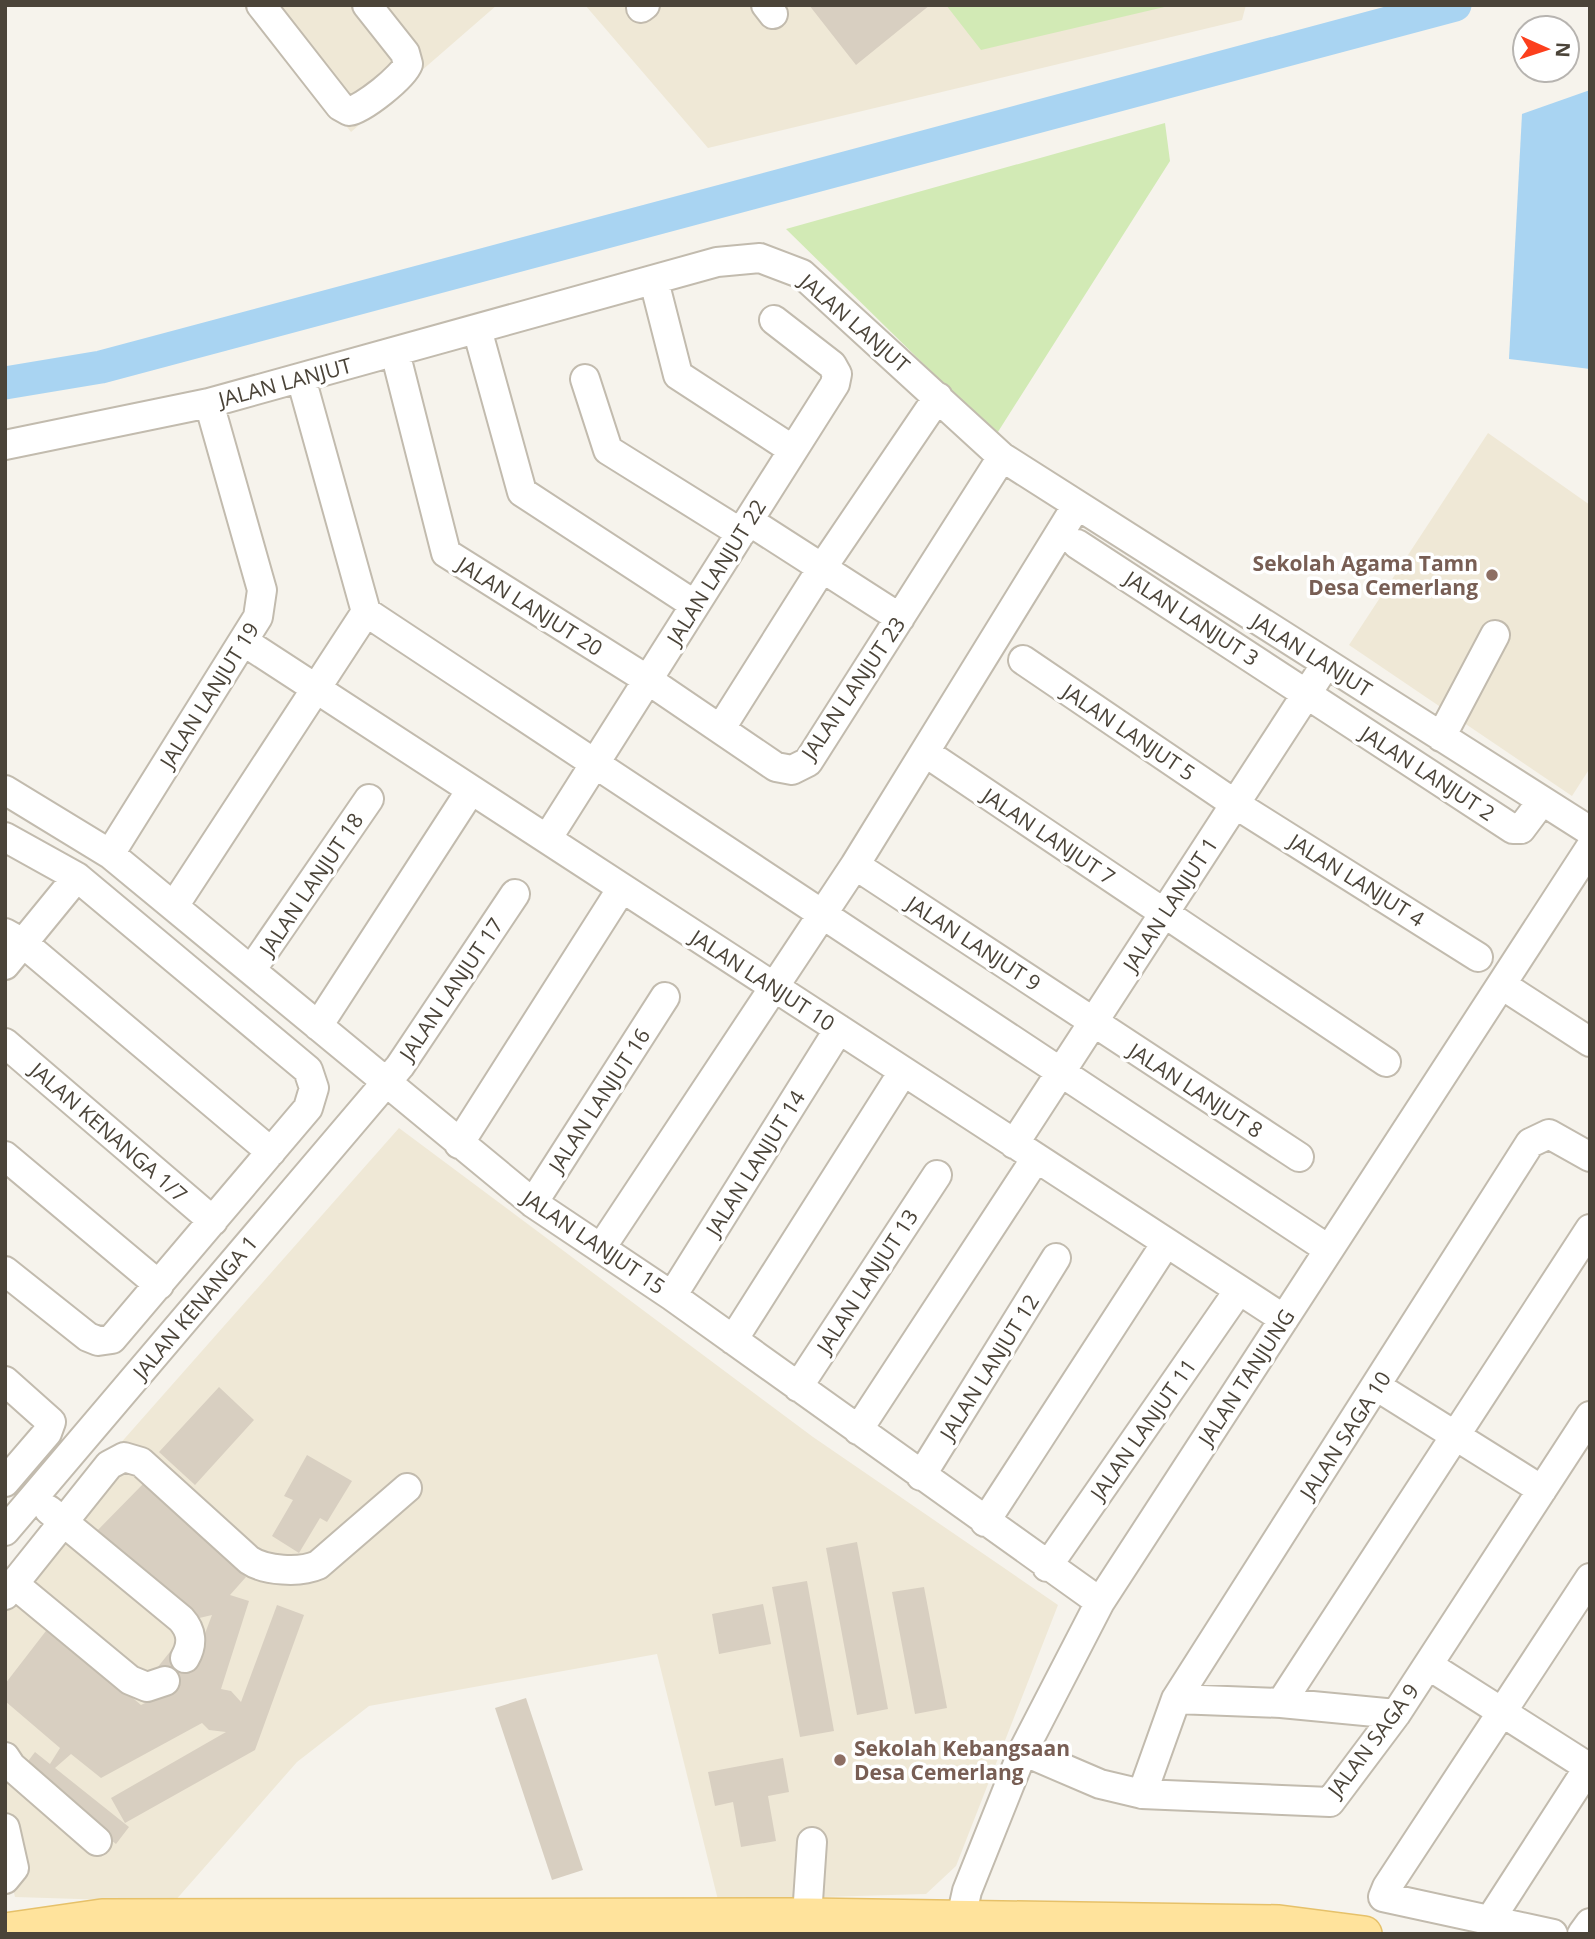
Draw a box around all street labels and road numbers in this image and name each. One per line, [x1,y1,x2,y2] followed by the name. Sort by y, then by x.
[793,266,916,379] street label: JALAN LANJUT
[213,351,355,414] street label: JALAN LANJUT
[659,494,772,652] street label: JALAN LANJUT 22
[450,549,608,662] street label: JALAN LANJUT 20
[1118,563,1264,672] street label: JALAN LANJUT 3
[1245,606,1378,703] street label: JALAN LANJUT
[794,611,911,766] street label: JALAN LANJUT 23
[152,617,265,775] street label: JALAN LANJUT 19
[1055,676,1201,787] street label: JALAN LANJUT 5
[1354,718,1500,827] street label: JALAN LANJUT 2
[975,780,1121,891] street label: JALAN LANJUT 7
[252,807,369,962] street label: JALAN LANJUT 18
[1282,826,1430,933] street label: JALAN LANJUT 4
[1115,832,1224,978] street label: JALAN LANJUT 1
[900,888,1046,997] street label: JALAN LANJUT 9
[392,912,509,1067] street label: JALAN LANJUT 17
[684,922,840,1037] street label: JALAN LANJUT 10
[541,1023,656,1179] street label: JALAN LANJUT 16
[1122,1035,1268,1144] street label: JALAN LANJUT 8
[23,1055,193,1208] street label: JALAN KENANGA 1/7
[698,1085,811,1243] street label: JALAN LANJUT 14
[516,1183,671,1300] street label: JALAN LANJUT 15
[809,1204,924,1360] street label: JALAN LANJUT 13
[125,1229,264,1386] street label: JALAN KENANGA 1
[932,1289,1045,1447] street label: JALAN LANJUT 12
[1190,1303,1301,1452] street label: JALAN TANJUNG
[1083,1353,1202,1507] street label: JALAN LANJUT 11
[1292,1366,1397,1506] street label: JALAN SAGA 10
[1320,1678,1425,1804] street label: JALAN SAGA 9

